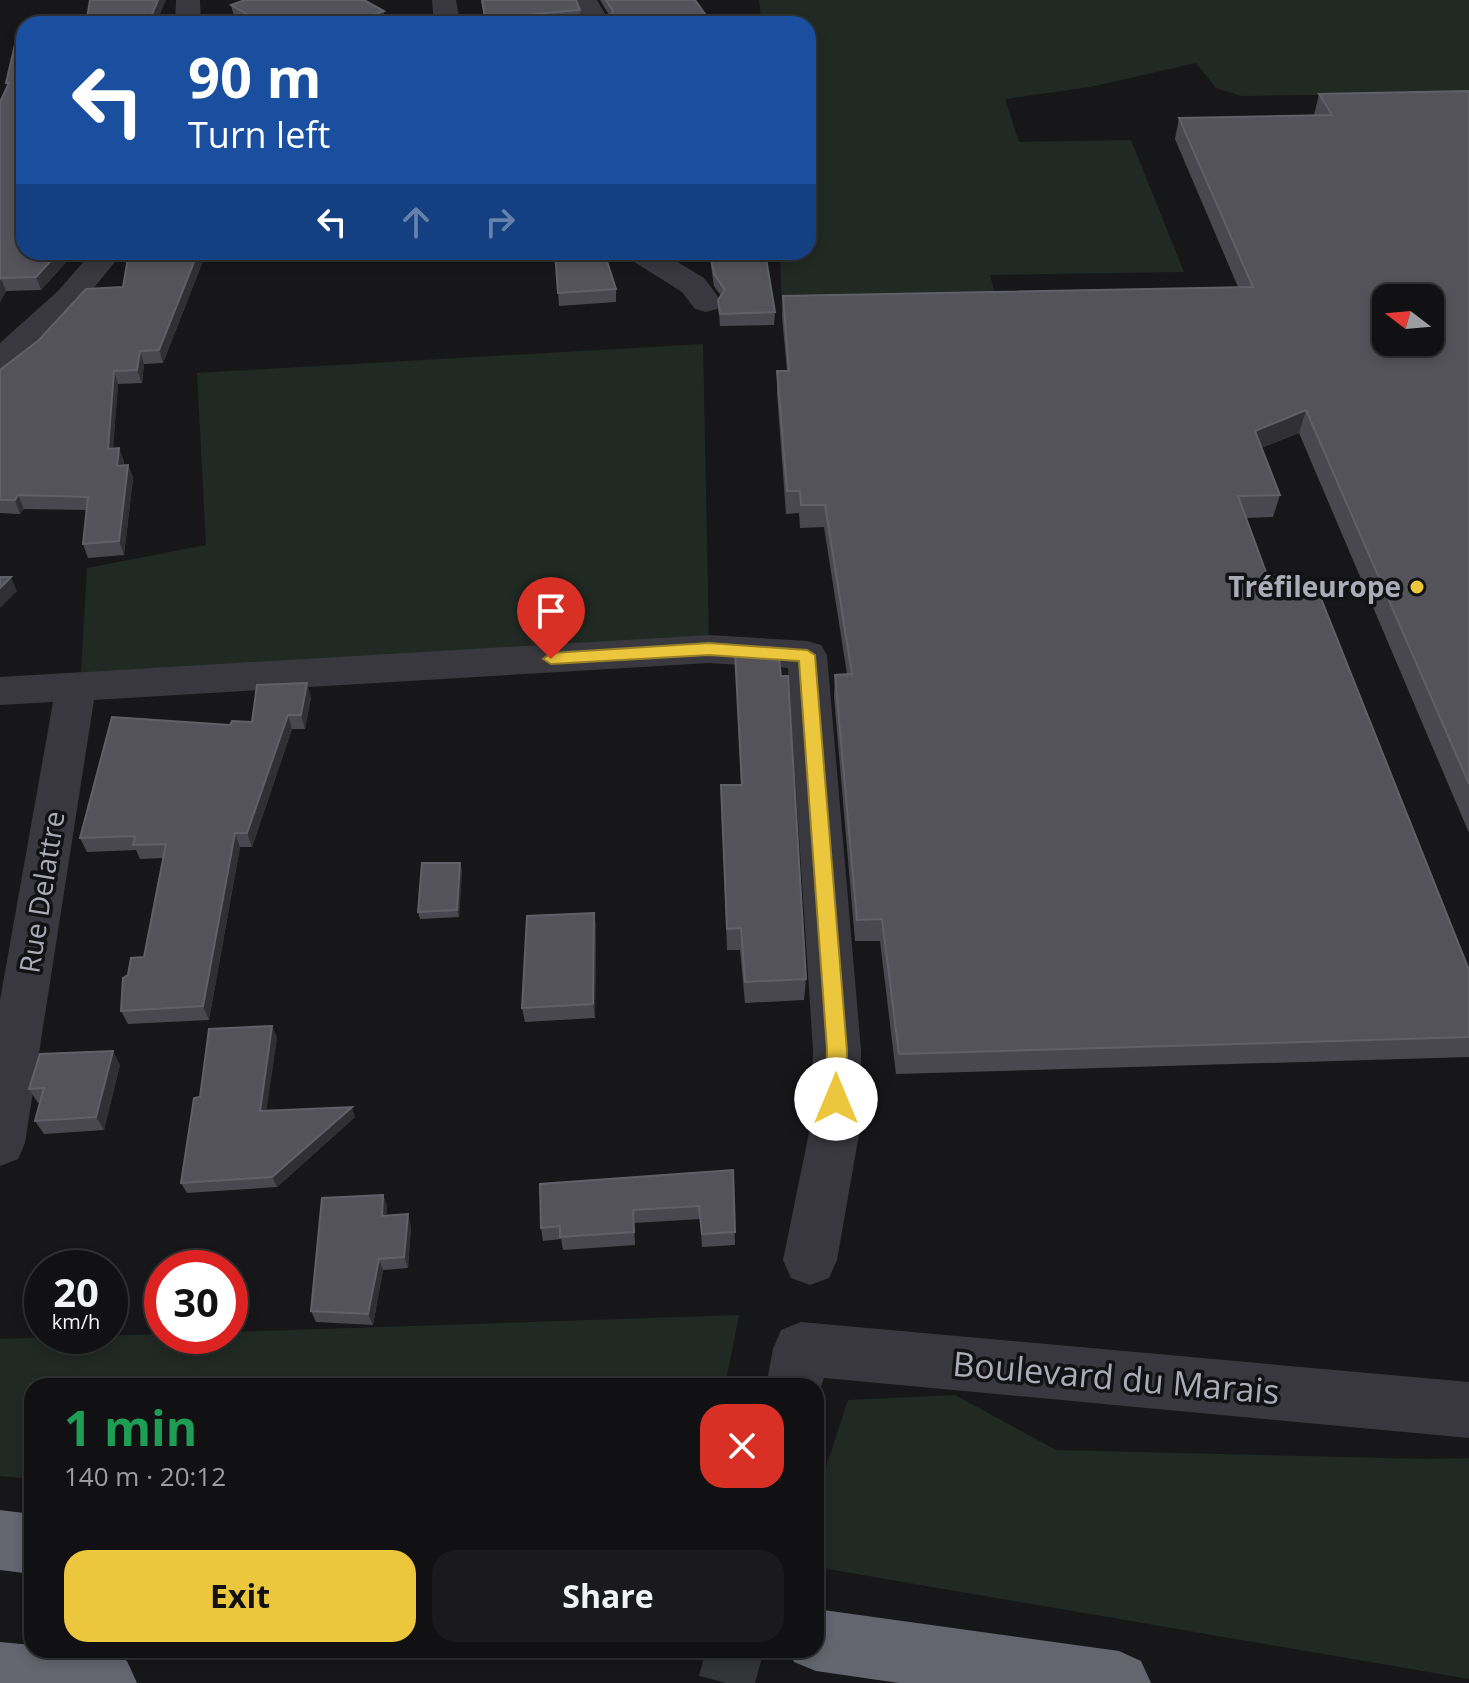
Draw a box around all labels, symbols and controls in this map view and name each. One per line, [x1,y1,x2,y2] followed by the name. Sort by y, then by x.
[188,38,322,114] text: 90 m
[56,48,160,152] icon: left
[188,110,330,159] text: Turn left
[310,200,354,244] icon: left
[394,200,438,244] icon: ahead
[478,200,522,244] icon: right
[1372,284,1444,356] north arrow
[1372,284,1444,356] map controls
[1228,567,1401,605] place label: Tréfileurope
[517,577,585,659] pin
[1408,578,1426,596] marker: Tréfileurope
[529,589,573,633] icon: arrive
[9,808,73,975] street label: Rue Delattre
[794,1057,878,1141] position arrow
[144,1250,248,1354] speed limit sign: 30
[53,1264,99,1319] text: 20
[52,1308,100,1335] text: km/h
[951,1340,1281,1414] street label: Boulevard du Marais
[64,1395,197,1460] text: 1 min
[700,1404,784,1488] button: close
[64,1458,226,1494] text: 140 m · 20:12
[64,1550,416,1642] button: Exit
[432,1550,784,1642] button: Share

